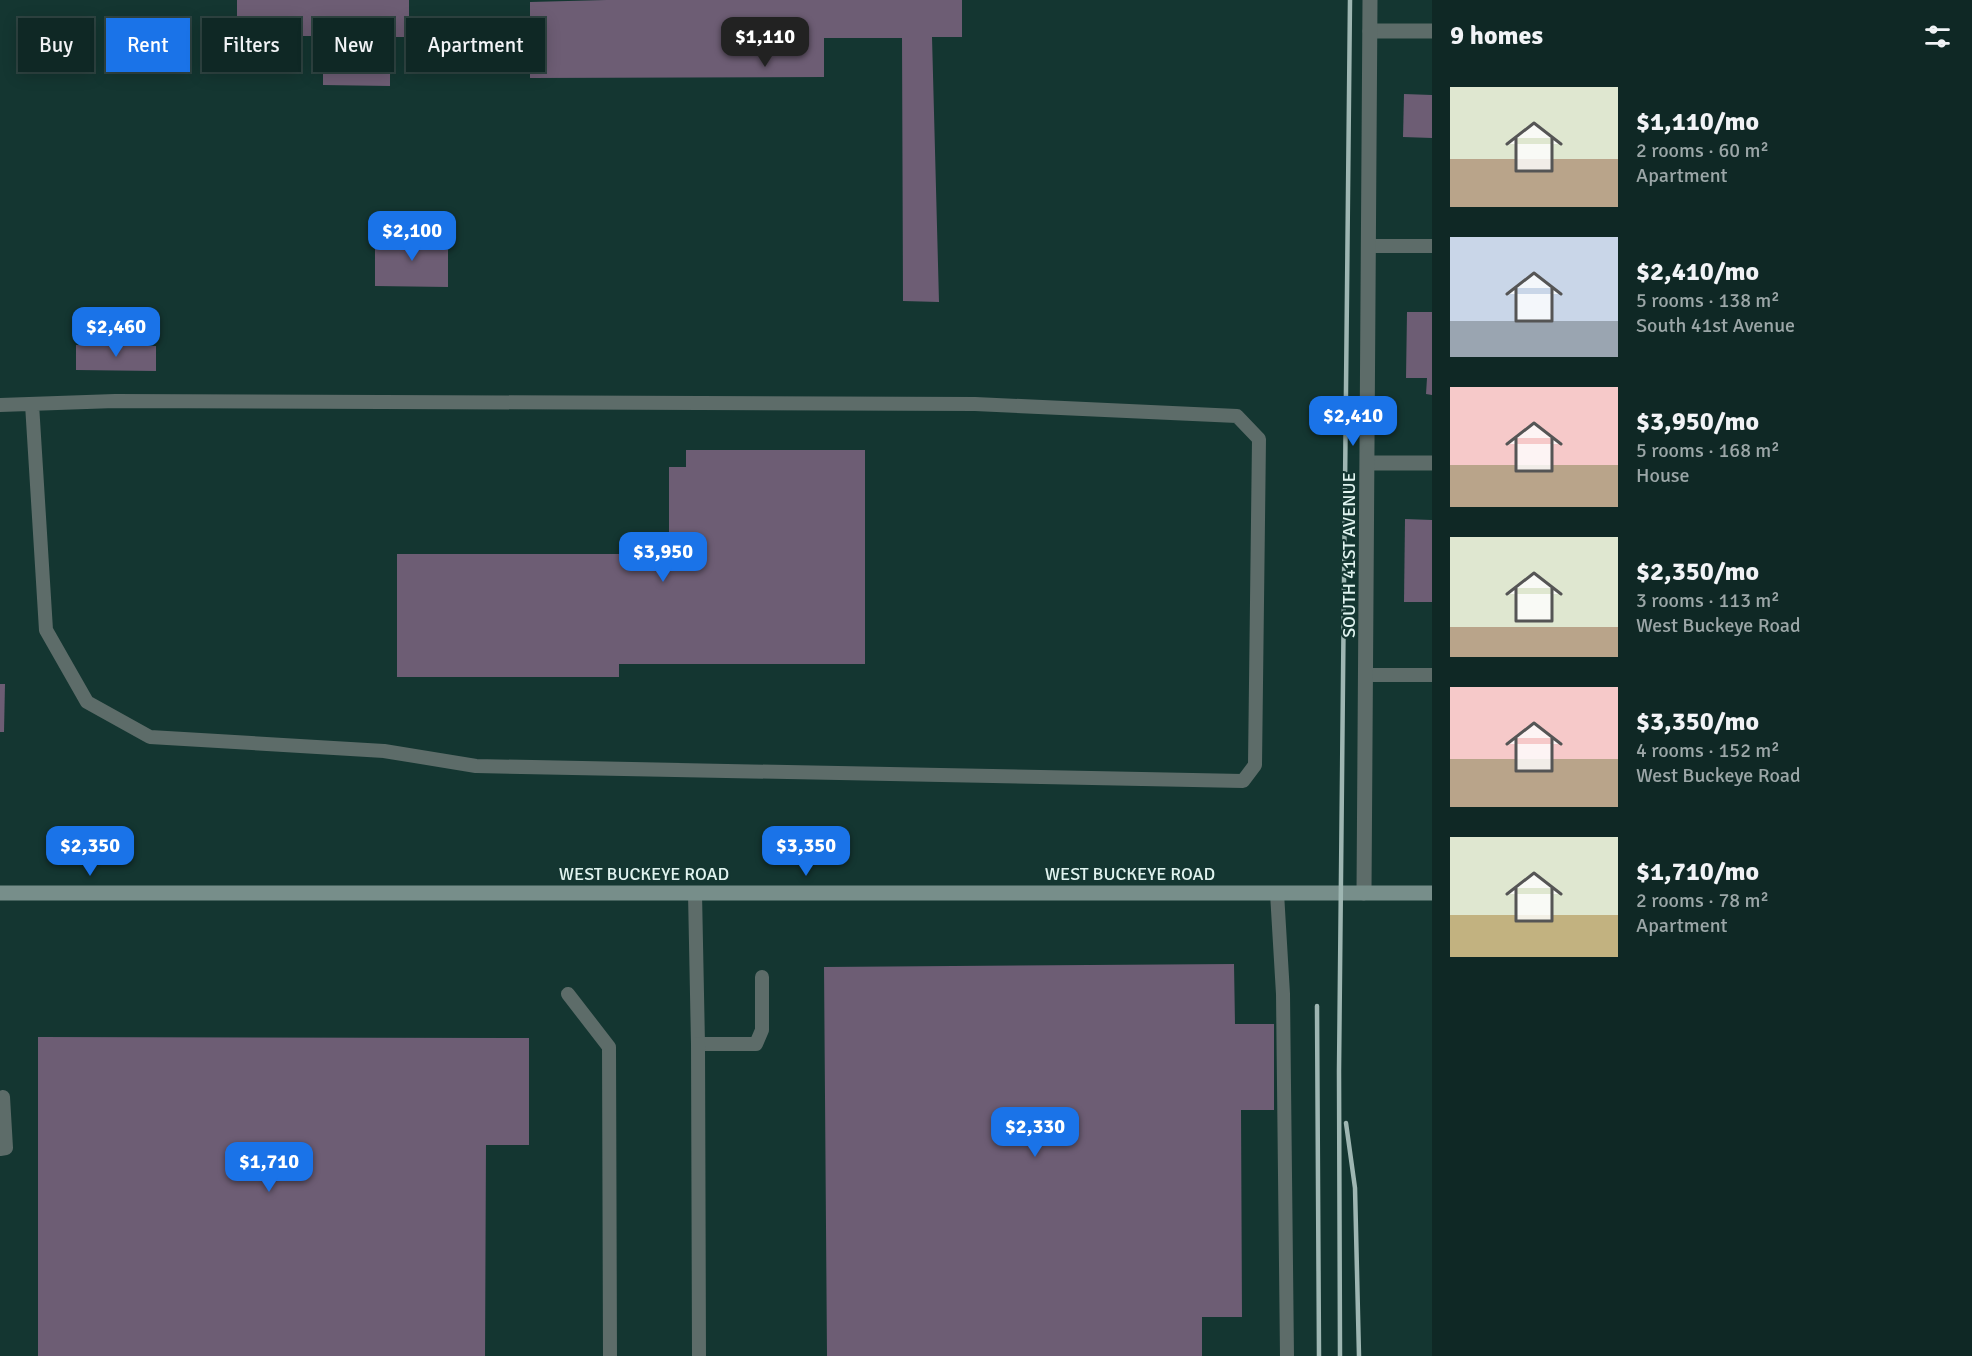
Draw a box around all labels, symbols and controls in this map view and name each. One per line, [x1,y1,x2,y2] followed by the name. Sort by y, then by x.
[716,17,814,68] pin: $1,110
[18,18,94,72] chip: Buy
[106,18,190,72] chip: Rent
[202,18,301,72] chip: Filters
[313,18,394,72] chip: New
[406,18,545,72] chip: Apartment
[1450,20,1543,52] text: 9 homes
[1921,20,1954,53] icon: filters
[735,24,795,49] text: $1,110
[1636,106,1759,138] text: $1,110/mo
[1498,111,1570,183] icon: home
[1636,138,1769,163] text: 2 rooms · 60 m²
[1636,163,1728,188] text: Apartment
[363,211,461,262] pin: $2,100
[382,218,442,243] text: $2,100
[1636,256,1759,288] text: $2,410/mo
[1498,261,1570,333] icon: home
[1636,288,1780,313] text: 5 rooms · 138 m²
[67,307,165,358] pin: $2,460
[1636,313,1795,338] text: South 41st Avenue
[86,314,146,339] text: $2,460
[1304,396,1402,447] pin: $2,410
[1323,403,1383,428] text: $2,410
[1636,406,1759,438] text: $3,950/mo
[1498,411,1570,483] icon: home
[1636,438,1780,463] text: 5 rooms · 168 m²
[1636,463,1690,488] text: House
[1338,472,1360,638] street label: SOUTH 41ST AVENUE
[614,532,712,583] pin: $3,950
[633,539,693,564] text: $3,950
[1636,556,1759,588] text: $2,350/mo
[1498,561,1570,633] icon: home
[1636,588,1780,613] text: 3 rooms · 113 m²
[1636,613,1801,638] text: West Buckeye Road
[1636,706,1759,738] text: $3,350/mo
[1498,711,1570,783] icon: home
[1636,738,1780,763] text: 4 rooms · 152 m²
[1636,763,1801,788] text: West Buckeye Road
[41,826,139,877] pin: $2,350
[757,826,855,877] pin: $3,350
[60,833,120,858] text: $2,350
[776,833,836,858] text: $3,350
[1636,856,1759,888] text: $1,710/mo
[1498,861,1570,933] icon: home
[559,863,729,885] street label: WEST BUCKEYE ROAD
[1045,863,1215,885] street label: WEST BUCKEYE ROAD
[1636,888,1769,913] text: 2 rooms · 78 m²
[1636,913,1728,938] text: Apartment
[986,1107,1084,1158] pin: $2,330
[1005,1114,1065,1139] text: $2,330
[220,1142,318,1193] pin: $1,710
[239,1149,299,1174] text: $1,710

